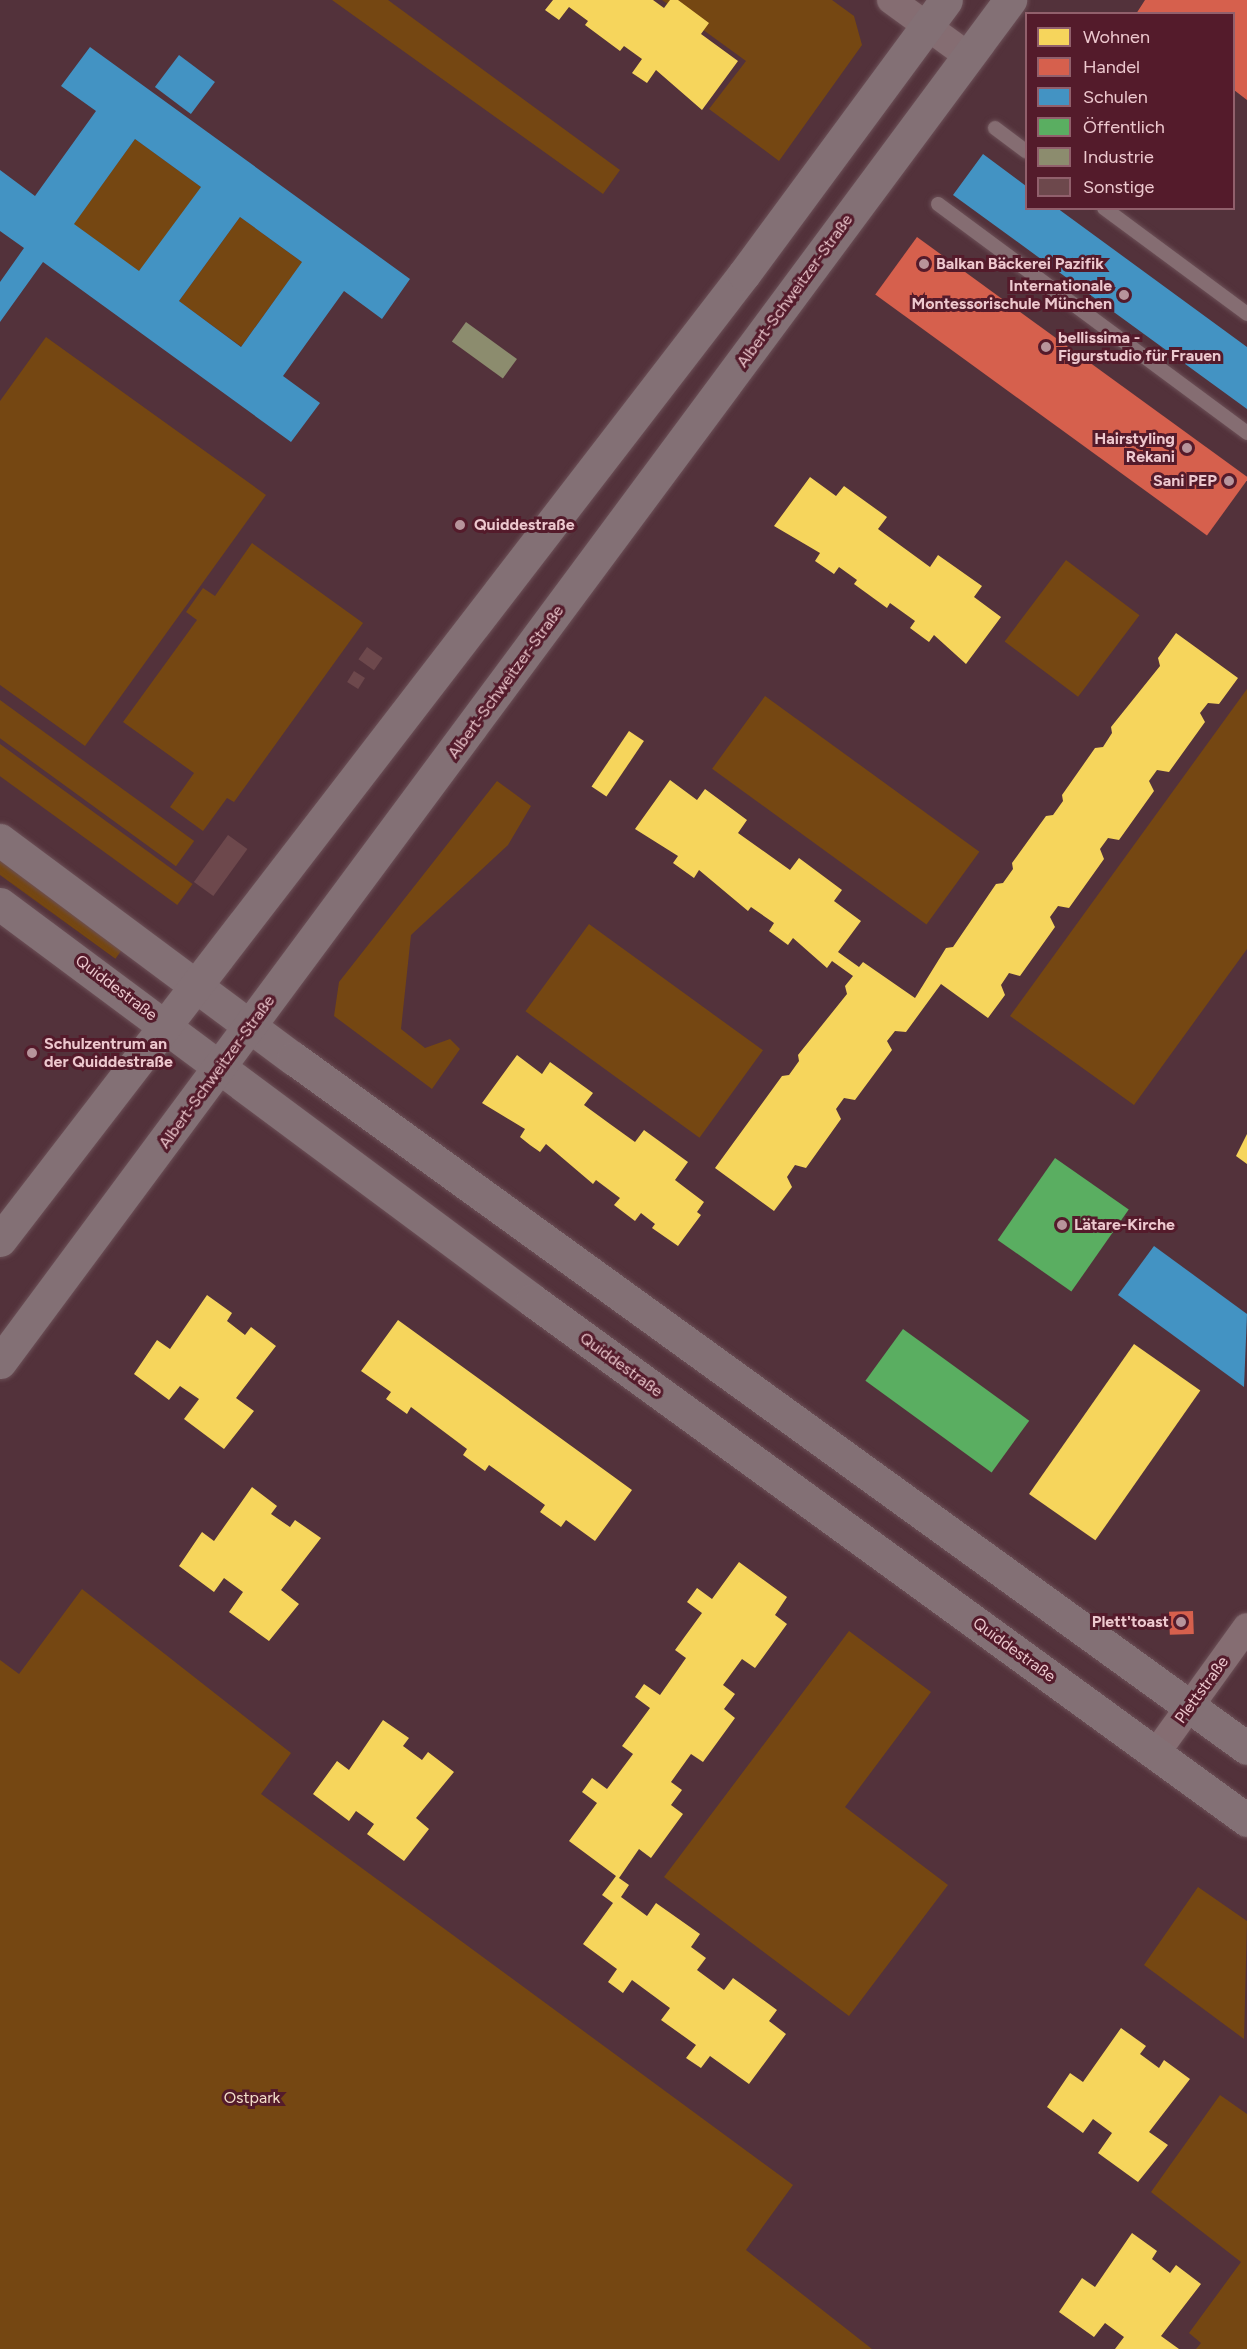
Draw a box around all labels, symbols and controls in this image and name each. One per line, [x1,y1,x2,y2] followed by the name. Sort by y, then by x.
[1025,12,1235,210] legend
[1083,26,1150,48] text: Wohnen
[1083,56,1140,78] text: Handel
[1083,86,1148,108] text: Schulen
[1083,116,1165,138] text: Öffentlich
[1083,146,1154,168] text: Industrie
[1083,176,1154,198] text: Sonstige
[733,211,857,371] street label: Albert-Schweitzer-Straße
[936,254,1104,274] place label: Balkan Bäckerei Pazifik
[917,257,931,271] marker: Balkan Bäckerei Pazifik
[912,276,1112,314] place label: Internationale Montessorischule München
[1117,288,1131,302] marker: Internationale Montessorischule München
[1058,328,1221,366] place label: bellissima - Figurstudio für Frauen
[1039,340,1053,354] marker: bellissima - Figurstudio für Frauen
[1094,429,1175,467] place label: Hairstyling Rekani
[1180,441,1194,455] marker: Hairstyling Rekani
[1153,471,1217,491] place label: Sani PEP
[1222,474,1236,488] marker: Sani PEP
[474,515,575,535] place label: Quiddestraße
[451,516,469,534] marker: Quiddestraße
[444,602,568,762] street label: Albert-Schweitzer-Straße
[71,951,161,1025] street label: Quiddestraße
[155,992,279,1152] street label: Albert-Schweitzer-Straße
[44,1034,173,1072] place label: Schulzentrum an der Quiddestraße
[25,1046,39,1060] marker: Schulzentrum an der Quiddestraße
[1074,1215,1175,1235] place label: Lätare-Kirche
[1055,1218,1069,1232] marker: Lätare-Kirche
[576,1329,666,1401] street label: Quiddestraße
[1092,1612,1169,1632] place label: Plett'toast
[969,1614,1059,1686] street label: Quiddestraße
[1174,1615,1188,1629] marker: Plett'toast
[1171,1653,1233,1727] street label: Plettstraße
[224,2088,280,2108] park label: Ostpark

